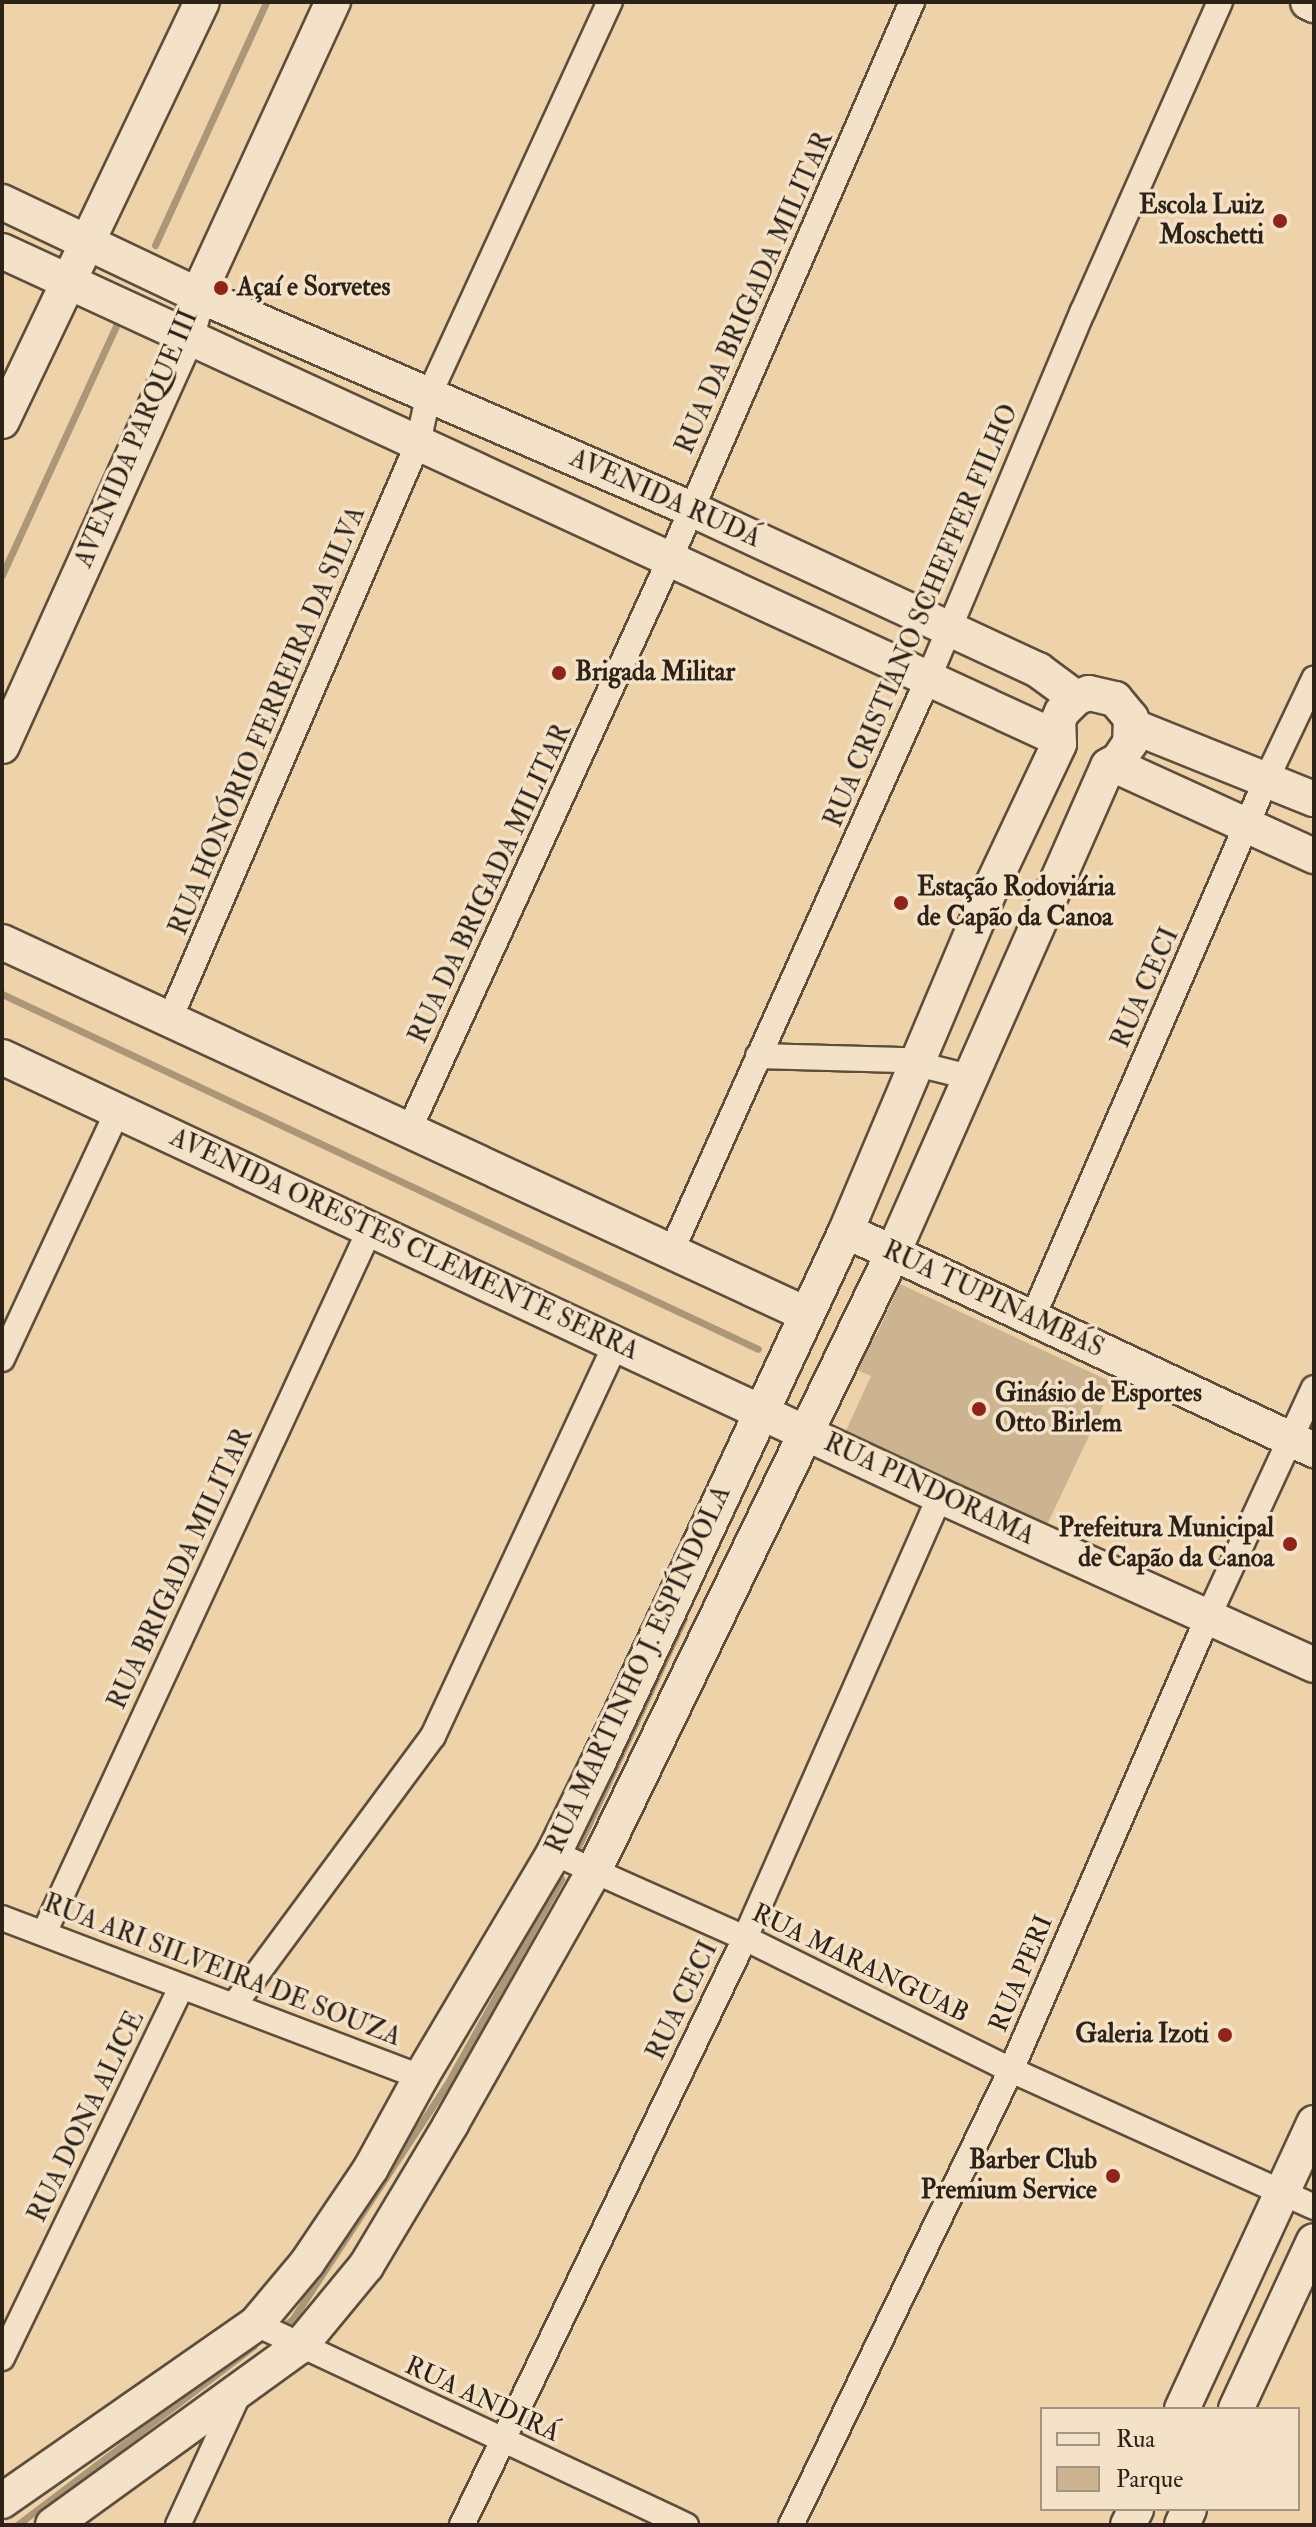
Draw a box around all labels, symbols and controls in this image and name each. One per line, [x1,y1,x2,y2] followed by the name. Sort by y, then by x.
[670,127,840,459] street label: RUA DA BRIGADA MILITAR
[1139,190,1264,252] place label: Escola Luiz Moschetti
[1271,212,1289,230] marker: Escola Luiz Moschetti
[237,272,390,304] place label: Açaí e Sorvetes
[212,279,230,297] marker: Açaí e Sorvetes
[69,305,205,573] street label: AVENIDA PARQUE III
[818,400,1026,832] street label: RUA CRISTIANO SCHEFFER FILHO
[565,443,765,555] street label: AVENIDA RUDÁ
[163,502,373,940] street label: RUA HONÓRIO FERREIRA DA SILVA
[575,657,735,689] place label: Brigada Militar
[550,664,568,682] marker: Brigada Militar
[403,719,579,1049] street label: RUA DA BRIGADA MILITAR
[917,872,1115,934] place label: Estação Rodoviária de Capão da Canoa
[892,894,910,912] marker: Estação Rodoviária de Capão da Canoa
[1106,923,1186,1053] street label: RUA CECI
[165,1122,643,1368] street label: AVENIDA ORESTES CLEMENTE SERRA
[878,1235,1108,1365] street label: RUA TUPINAMBÁS
[995,1378,1202,1440] place label: Ginásio de Esportes Otto Birlem
[970,1400,988,1418] marker: Ginásio de Esportes Otto Birlem
[102,1424,260,1714] street label: RUA BRIGADA MILITAR
[819,1428,1039,1552] street label: RUA PINDORAMA
[540,1481,738,1859] street label: RUA MARTINHO J. ESPÍNDOLA
[1059,1513,1274,1574] place label: Prefeitura Municipal de Capão da Canoa
[1281,1535,1299,1553] marker: Prefeitura Municipal de Capão da Canoa
[39,1888,405,2054] street label: RUA ARI SILVEIRA DE SOUZA
[747,1898,973,2030] street label: RUA MARANGUAB
[983,1911,1061,2037] street label: RUA PERI
[641,1937,725,2065] street label: RUA CECI
[22,2006,152,2228] street label: RUA DONA ALICE
[1075,2019,1209,2051] place label: Galeria Izoti
[1216,2026,1234,2044] marker: Galeria Izoti
[921,2145,1097,2206] place label: Barber Club Premium Service
[1104,2167,1122,2185] marker: Barber Club Premium Service
[400,2351,564,2449] street label: RUA ANDIRÁ
[1040,2407,1300,2511] legend
[1116,2424,1155,2455] text: Rua
[1116,2464,1183,2495] text: Parque

